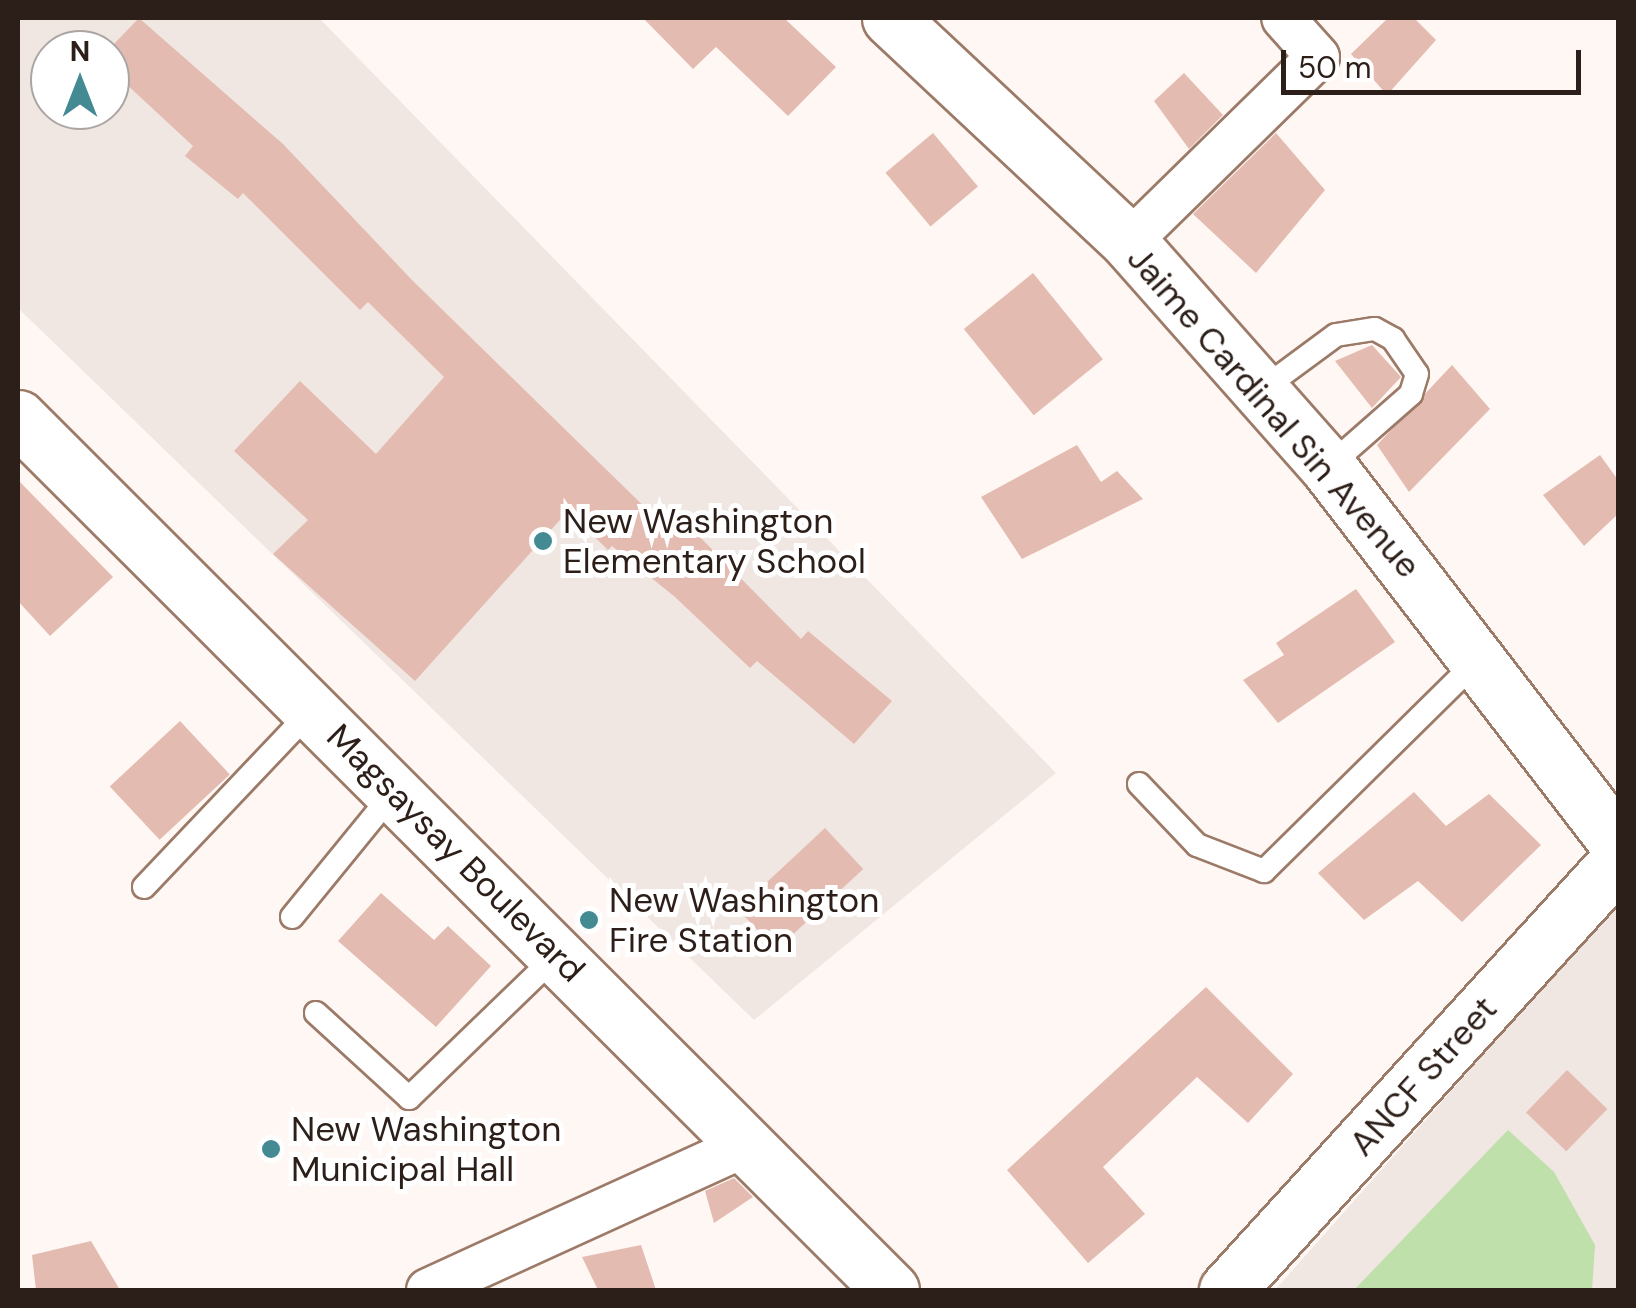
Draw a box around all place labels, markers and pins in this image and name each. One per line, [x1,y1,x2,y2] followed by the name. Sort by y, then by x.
[563,500,866,582] place label: New Washington Elementary School
[532,530,554,552] marker: New Washington Elementary School
[609,879,879,961] place label: New Washington Fire Station
[578,909,600,931] marker: New Washington Fire Station
[291,1108,561,1190] place label: New Washington Municipal Hall
[260,1138,282,1160] marker: New Washington Municipal Hall

